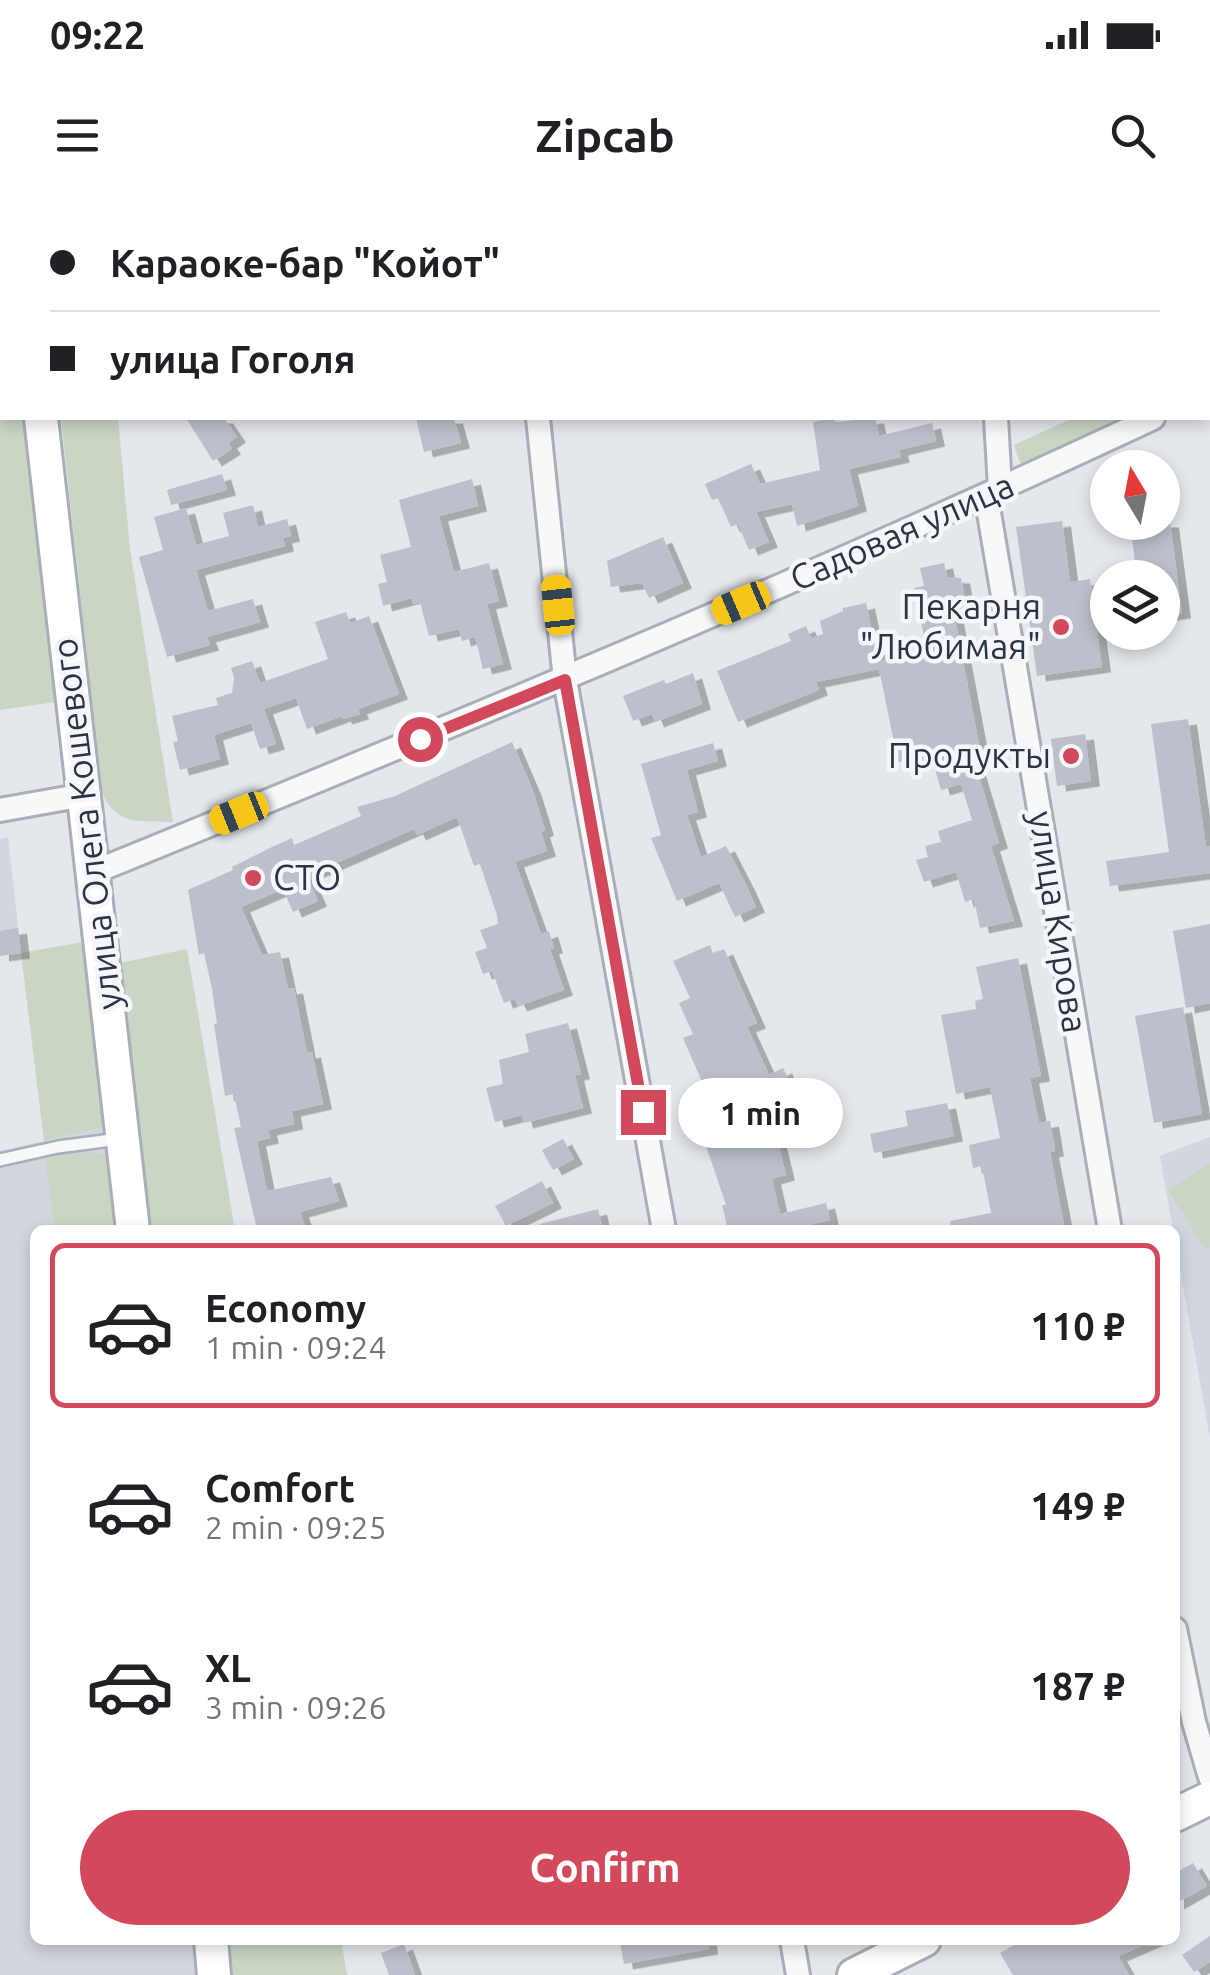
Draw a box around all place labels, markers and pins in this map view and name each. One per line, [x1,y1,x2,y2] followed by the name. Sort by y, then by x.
[860,586,1041,666] place label: Пекарня "Любимая"
[1050,616,1072,638] marker: Пекарня "Любимая"
[888,735,1051,775] place label: Продукты
[1060,745,1082,767] marker: Продукты
[273,857,341,897] place label: СТО
[242,867,264,889] marker: СТО

